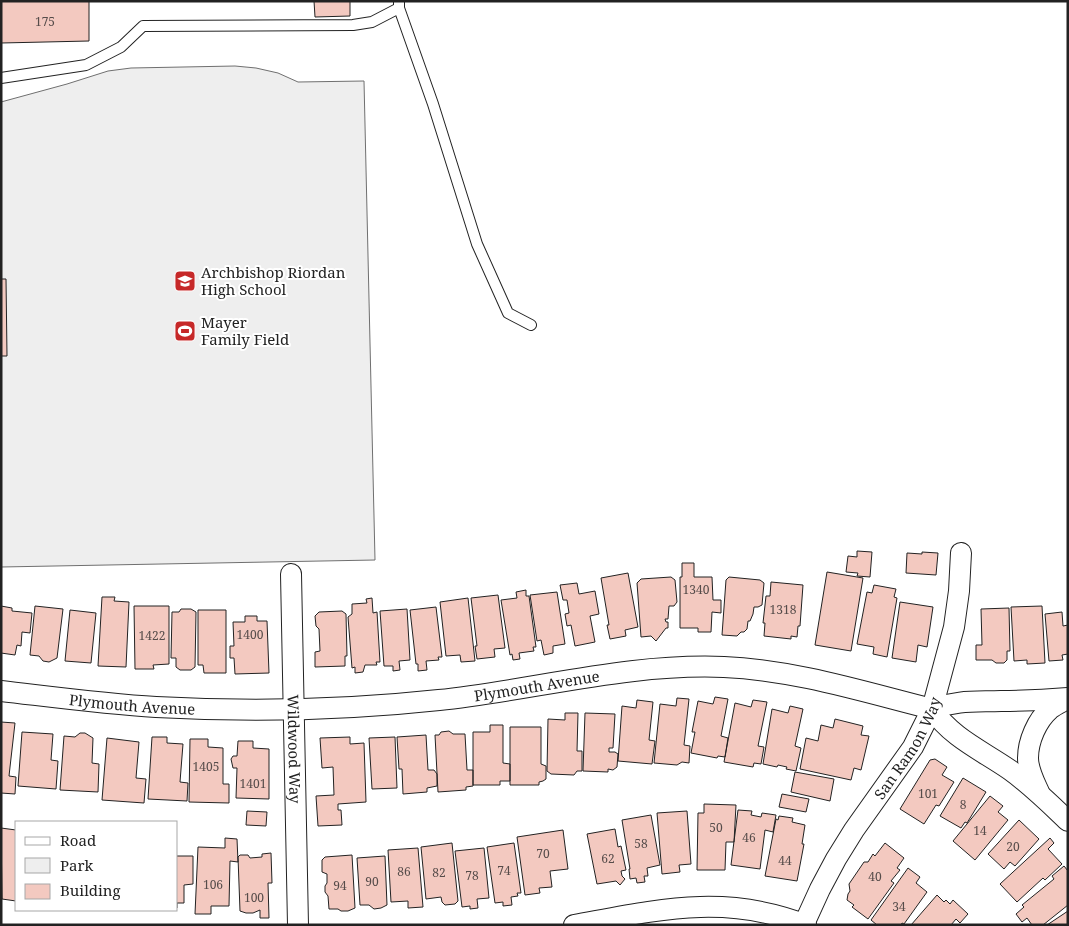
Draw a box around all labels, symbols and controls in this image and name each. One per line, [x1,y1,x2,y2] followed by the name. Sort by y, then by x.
[35,13,55,30] house number: 175
[201,262,346,299] place label: Archbishop Riordan High School
[173,269,197,293] school or university icon: Archbishop Riordan High School
[201,312,289,349] place label: Mayer Family Field
[173,319,197,343] sports icon: Mayer Family Field
[683,581,710,598] house number: 1340
[770,601,797,618] house number: 1318
[237,626,264,643] house number: 1400
[139,627,165,644] house number: 1422
[473,666,601,706] street label: Plymouth Avenue
[68,689,196,719] street label: Plymouth Avenue
[283,694,306,804] street label: Wildwood Way
[869,694,945,803] street label: San Ramon Way
[193,758,219,775] house number: 1405
[240,775,266,792] house number: 1401
[918,785,938,802] house number: 101
[960,796,967,813] house number: 8
[709,819,723,836] house number: 50
[15,821,178,911] legend
[973,822,987,839] house number: 14
[742,829,756,846] house number: 46
[60,830,96,850] text: Road
[634,835,648,852] house number: 58
[1006,838,1020,855] house number: 20
[536,845,550,862] house number: 70
[601,850,615,867] house number: 62
[778,852,792,869] house number: 44
[60,855,94,875] text: Park
[497,862,511,879] house number: 74
[397,863,411,880] house number: 86
[432,864,446,881] house number: 82
[465,867,479,884] house number: 78
[868,868,882,885] house number: 40
[365,873,379,890] house number: 90
[203,876,223,893] house number: 106
[333,877,347,894] house number: 94
[60,880,121,900] text: Building
[244,889,264,906] house number: 100
[892,898,906,915] house number: 34

